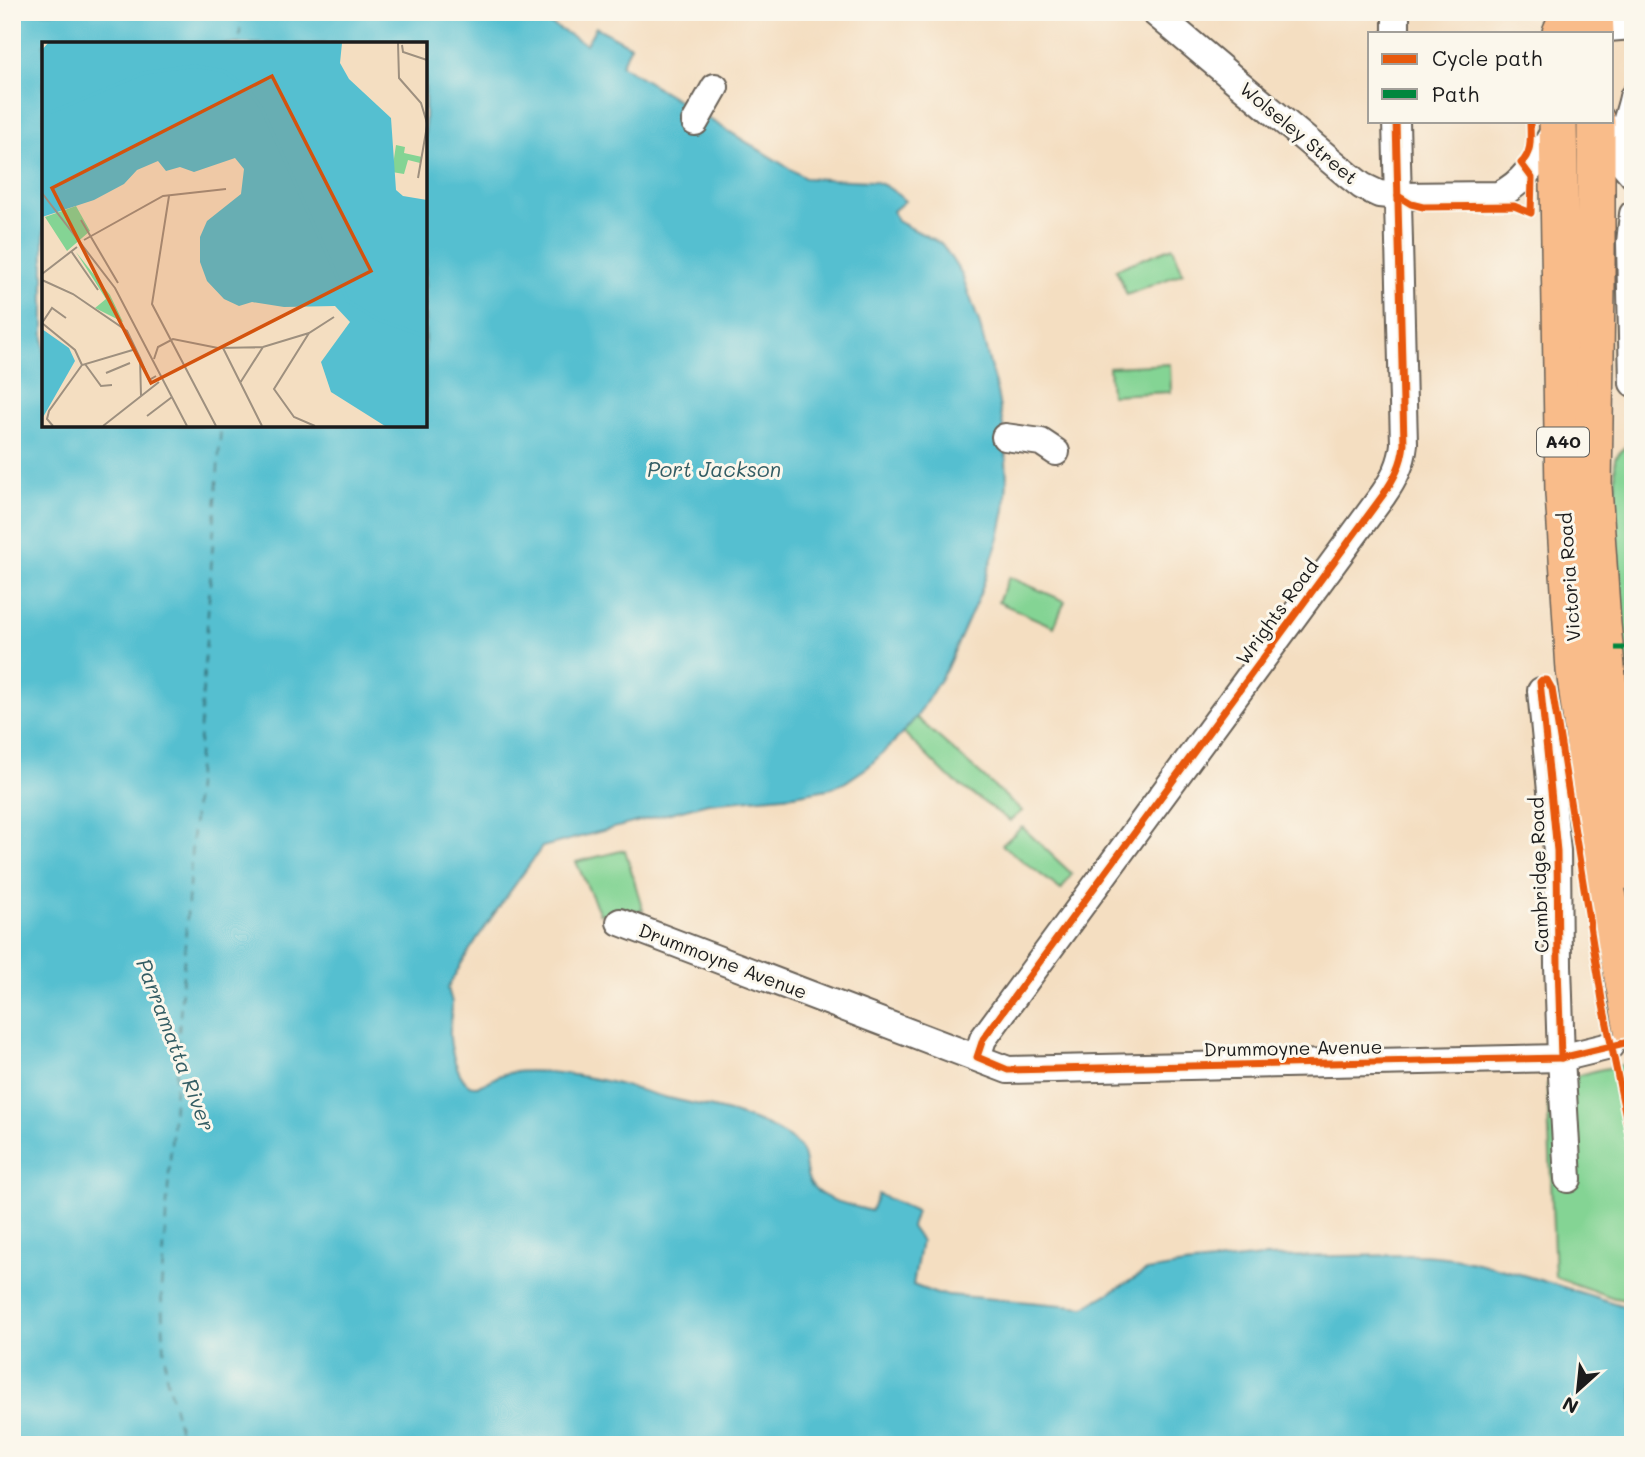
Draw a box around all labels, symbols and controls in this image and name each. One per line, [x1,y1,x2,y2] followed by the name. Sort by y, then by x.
[1368,32,1614,122] legend
[42,42,427,427] inset map
[1432,44,1542,71] text: Cycle path
[1235,76,1364,189] street label: Wolseley Street
[1432,80,1479,107] text: Path
[1537,428,1589,457] road number: A40
[647,455,781,482] water label: Port Jackson
[1552,512,1585,642] street label: Victoria Road
[1230,554,1323,670] street label: Wrights Road
[1523,797,1554,954] street label: Cambridge Road
[635,917,811,1004] street label: Drummoyne Avenue
[131,954,222,1135] water label: Parramatta River
[1203,1033,1382,1062] street label: Drummoyne Avenue
[1544,1356,1614,1426] north arrow
[1558,1391,1582,1420] text: N

